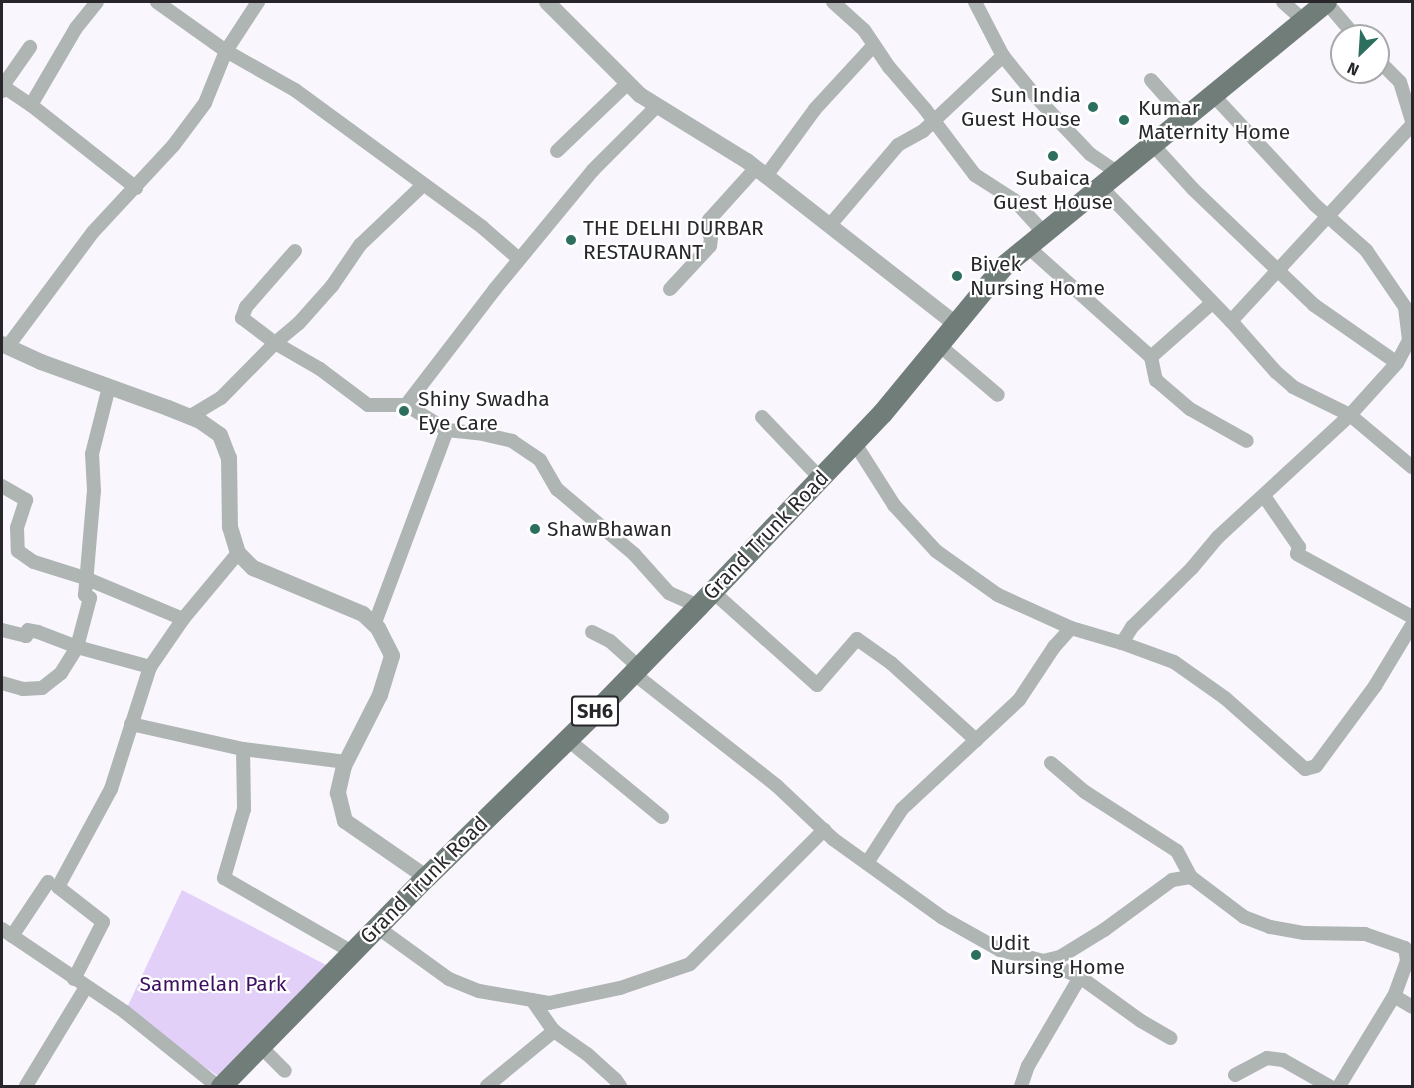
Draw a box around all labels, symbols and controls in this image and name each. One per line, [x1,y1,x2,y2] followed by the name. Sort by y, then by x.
[1330,24,1390,84] north arrow
[1344,58,1362,80] text: N
[961,82,1081,132] place label: Sun India Guest House
[1138,95,1290,145] place label: Kumar Maternity Home
[1086,100,1100,114] marker: Sun India Guest House
[1115,111,1133,129] marker: Kumar Maternity Home
[1046,149,1060,163] marker: Subaica Guest House
[993,165,1113,215] place label: Subaica Guest House
[583,215,764,265] place label: THE DELHI DURBAR RESTAURANT
[564,233,578,247] marker: THE DELHI DURBAR RESTAURANT
[970,251,1105,301] place label: Bivek Nursing Home
[948,267,966,285] marker: Bivek Nursing Home
[418,386,550,436] place label: Shiny Swadha Eye Care
[395,402,413,420] marker: Shiny Swadha Eye Care
[698,465,834,605] street label: Grand Trunk Road
[547,516,672,542] place label: ShawBhawan
[528,522,542,536] marker: ShawBhawan
[570,694,620,728] road number: SH6
[355,811,493,949] street label: Grand Trunk Road
[990,930,1125,980] place label: Udit Nursing Home
[967,946,985,964] marker: Udit Nursing Home
[140,971,286,997] park label: Sammelan Park

